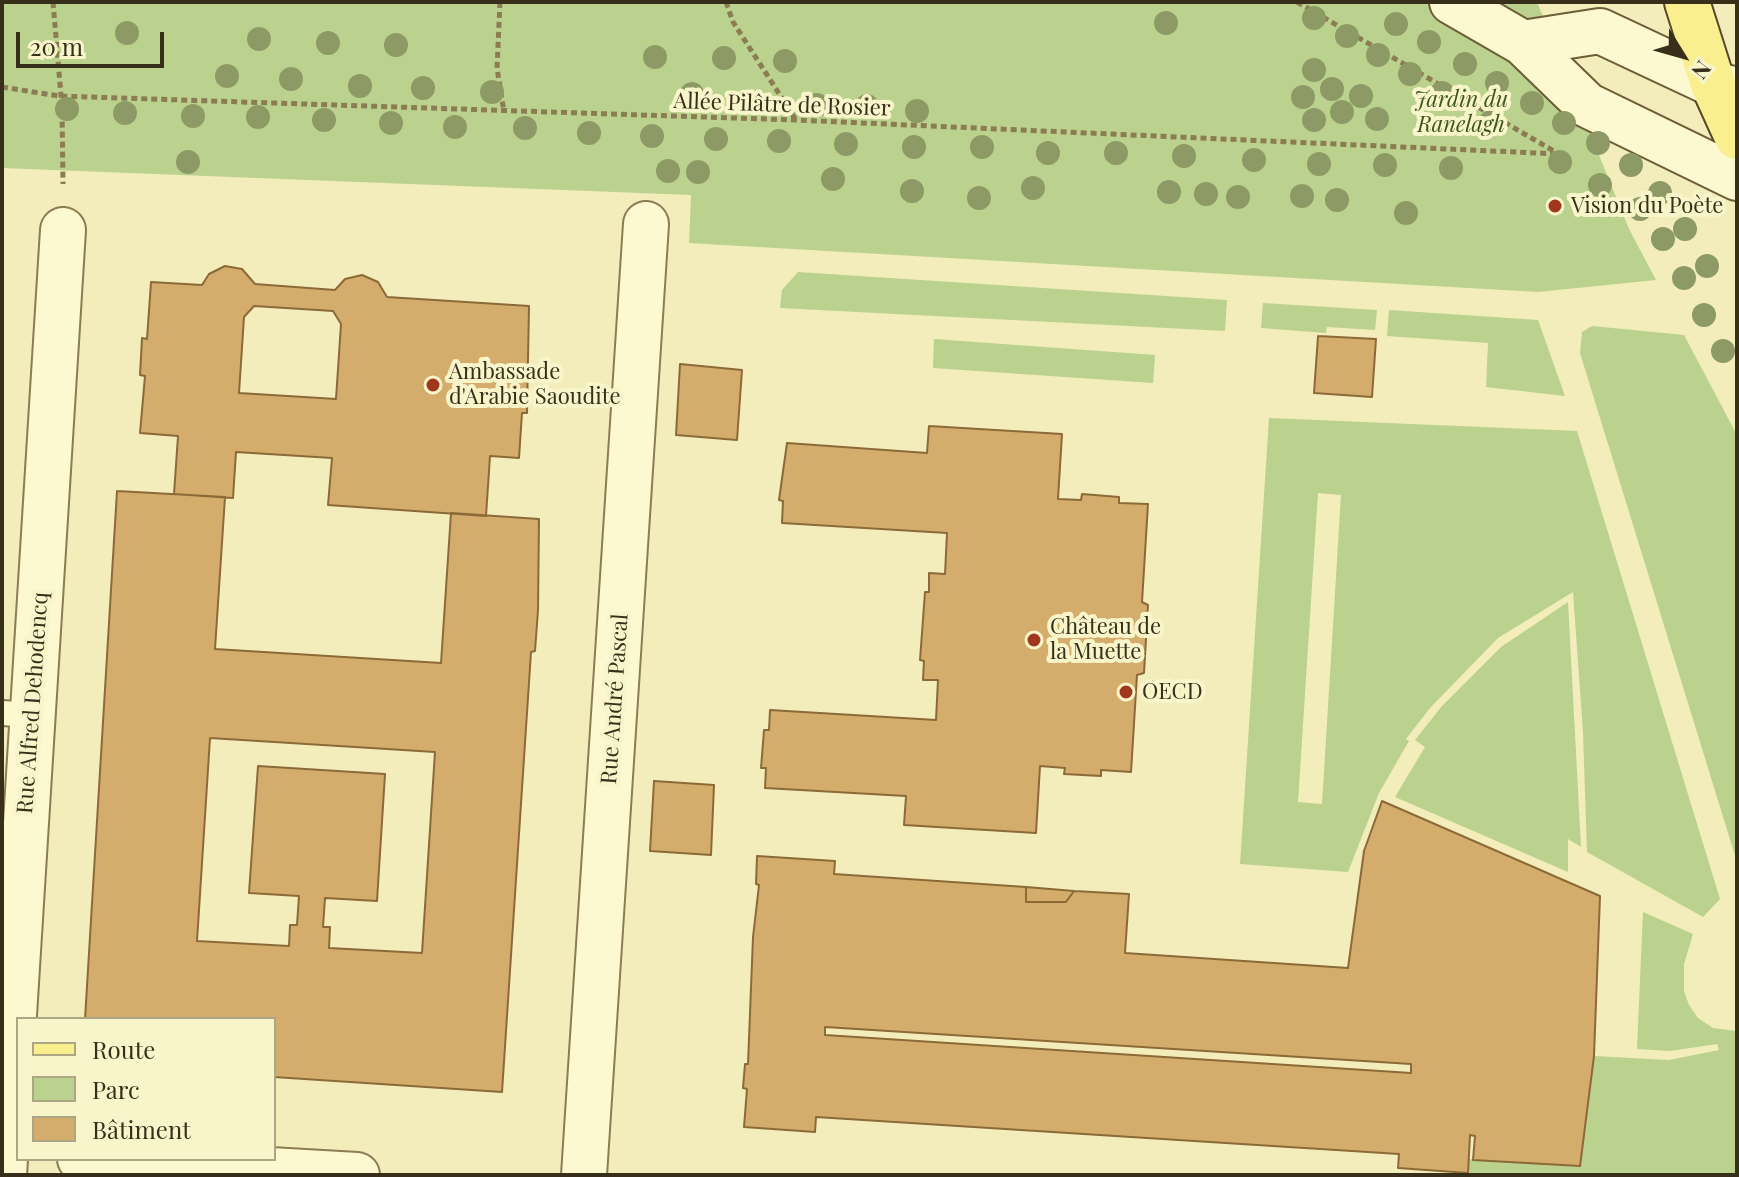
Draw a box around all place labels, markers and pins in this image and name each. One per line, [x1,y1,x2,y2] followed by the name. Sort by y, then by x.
[1571,193,1723,219] place label: Vision du Poète
[1546,197,1564,215] marker: Vision du Poète
[449,359,621,410] place label: Ambassade d'Arabie Saoudite
[424,376,442,394] marker: Ambassade d'Arabie Saoudite
[1050,614,1161,666] place label: Château de la Muette
[1025,631,1043,649] marker: Château de la Muette
[1142,679,1203,705] place label: OECD
[1117,683,1135,701] marker: OECD

